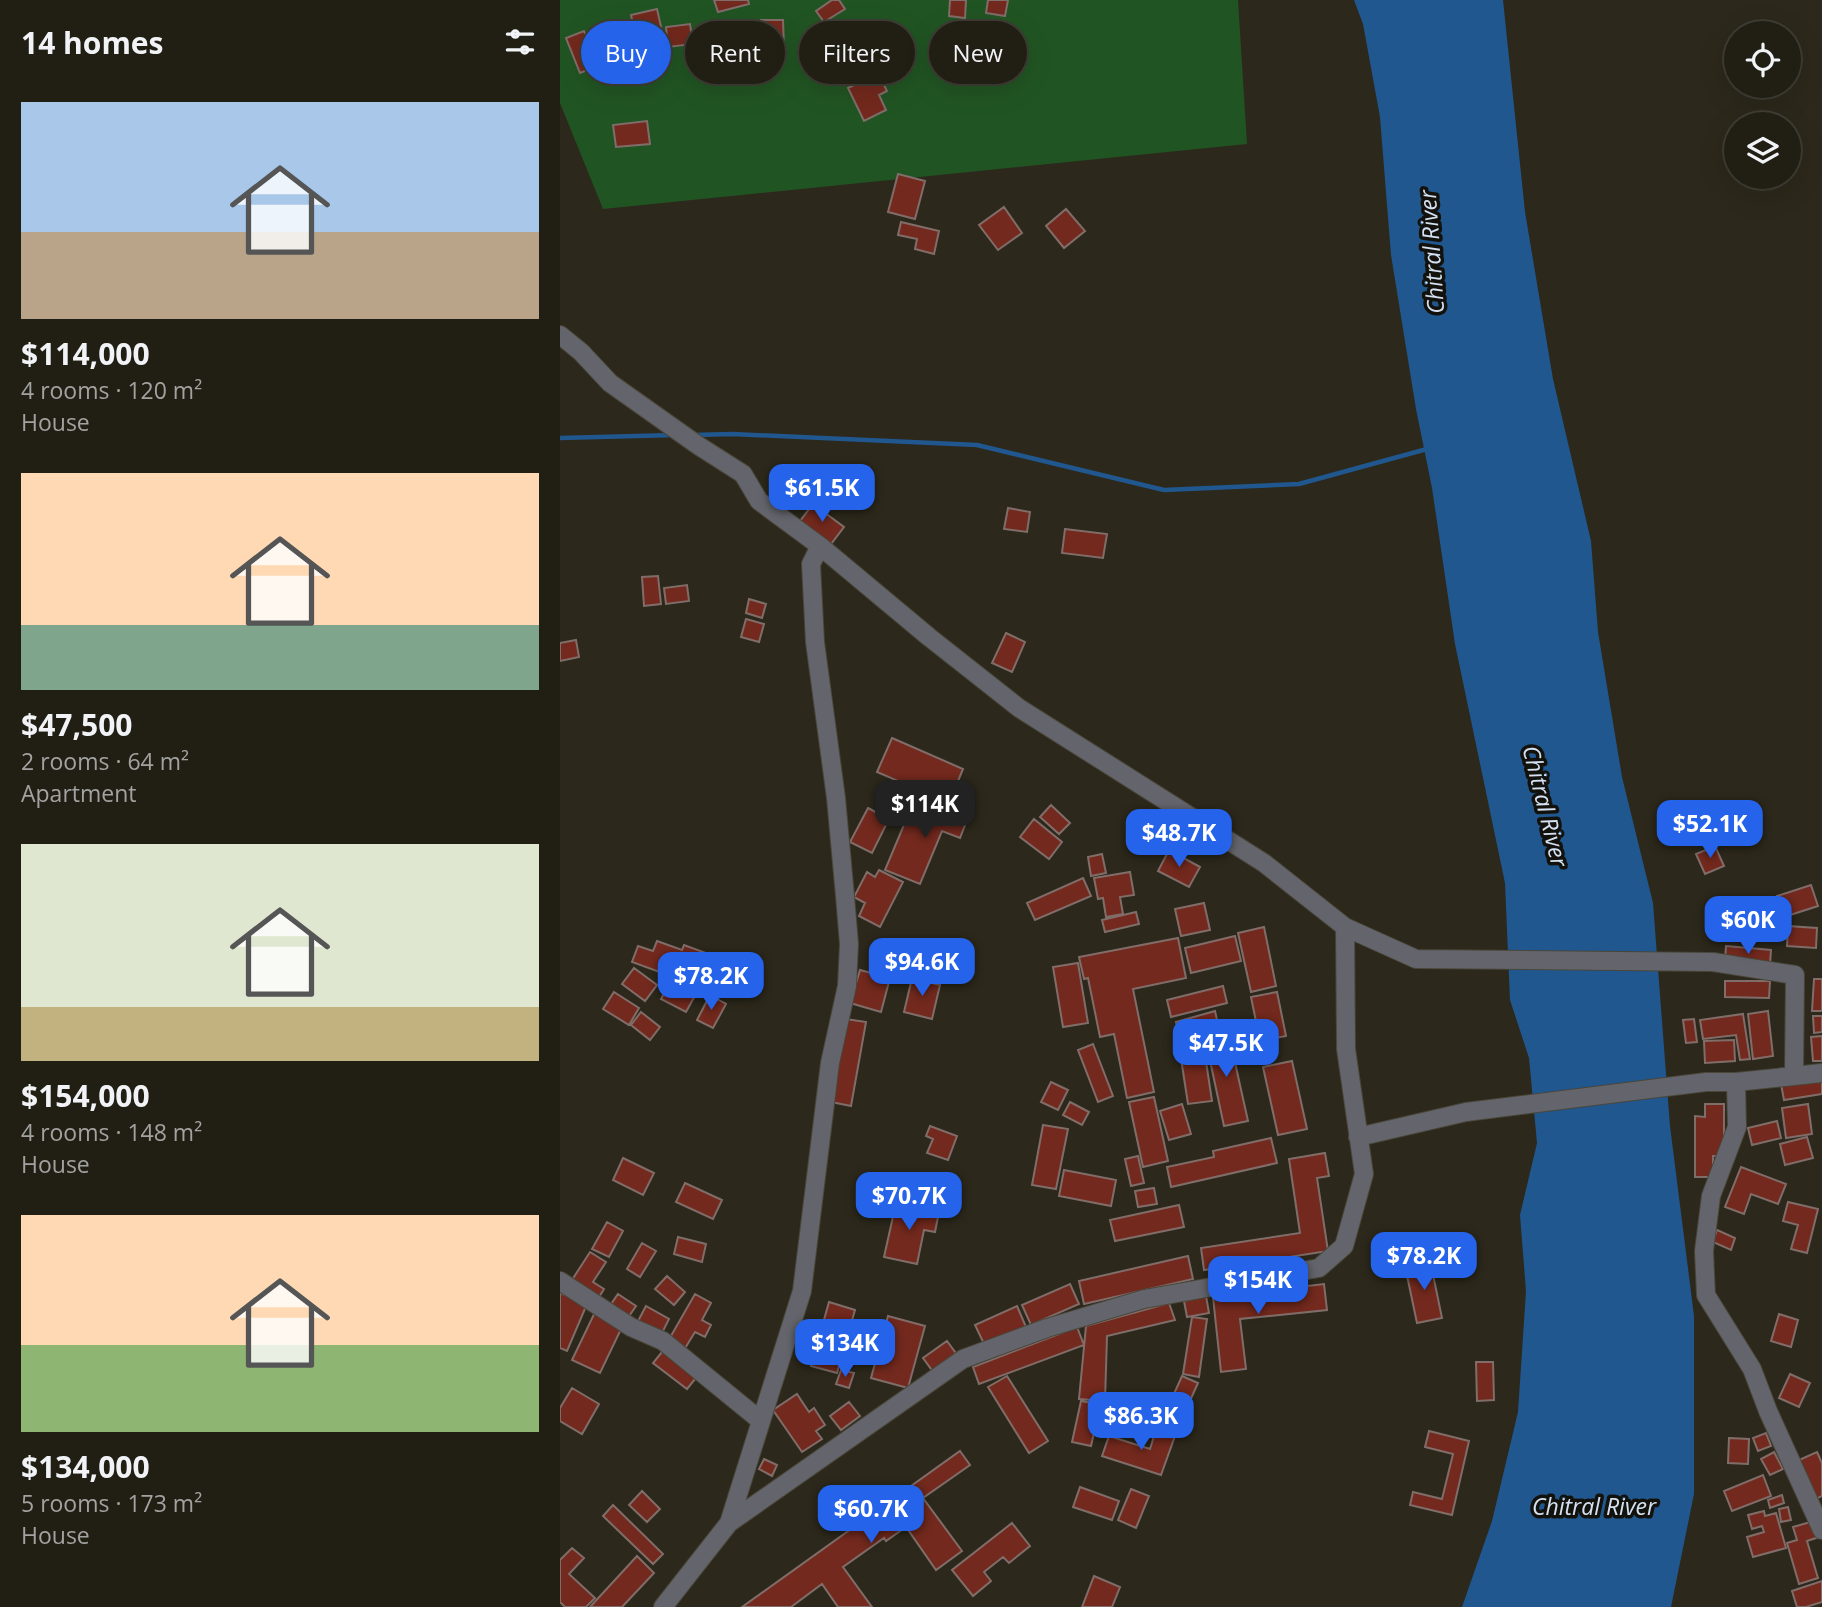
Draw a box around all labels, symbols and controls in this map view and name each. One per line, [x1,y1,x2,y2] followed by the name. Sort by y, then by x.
[581,21,671,84] chip: Buy
[685,21,785,84] chip: Rent
[799,21,915,84] chip: Filters
[929,21,1027,84] chip: New
[1724,21,1801,189] map controls
[1724,21,1801,98] button: locate
[21,22,164,63] text: 14 homes
[501,23,539,61] icon: filters
[1724,112,1801,189] button: layers
[217,147,343,273] icon: home
[1411,188,1451,315] water label: Chitral River
[21,333,150,374] text: $114,000
[21,374,202,406] text: 4 rooms · 120 m²
[21,406,90,438] text: House
[765,464,879,524] pin: $61.5K
[785,471,859,503] text: $61.5K
[217,518,343,644] icon: home
[21,704,132,745] text: $47,500
[1515,742,1577,871] water label: Chitral River
[21,745,189,777] text: 2 rooms · 64 m²
[21,777,137,809] text: Apartment
[876,780,974,840] pin: $114K
[891,787,959,819] text: $114K
[1653,800,1767,860] pin: $52.1K
[1673,807,1747,839] text: $52.1K
[1122,810,1236,869] pin: $48.7K
[1142,816,1216,848] text: $48.7K
[217,889,343,1015] icon: home
[1707,897,1789,956] pin: $60K
[1721,903,1775,935] text: $60K
[865,939,979,998] pin: $94.6K
[885,945,959,977] text: $94.6K
[654,953,768,1012] pin: $78.2K
[674,959,748,991] text: $78.2K
[1169,1020,1283,1079] pin: $47.5K
[1189,1026,1263,1058] text: $47.5K
[21,1075,150,1116] text: $154,000
[21,1116,202,1148] text: 4 rooms · 148 m²
[21,1148,90,1180] text: House
[852,1172,966,1232] pin: $70.7K
[872,1179,946,1211] text: $70.7K
[1367,1232,1481,1292] pin: $78.2K
[1387,1239,1461,1271] text: $78.2K
[1209,1256,1307,1316] pin: $154K
[217,1260,343,1386] icon: home
[1224,1263,1292,1295] text: $154K
[796,1320,894,1379] pin: $134K
[811,1326,879,1358] text: $134K
[1084,1392,1198,1452] pin: $86.3K
[1104,1399,1178,1431] text: $86.3K
[21,1446,150,1487] text: $134,000
[814,1486,928,1545] pin: $60.7K
[21,1487,202,1519] text: 5 rooms · 173 m²
[1532,1490,1657,1522] water label: Chitral River
[834,1492,908,1524] text: $60.7K
[21,1519,90,1551] text: House

